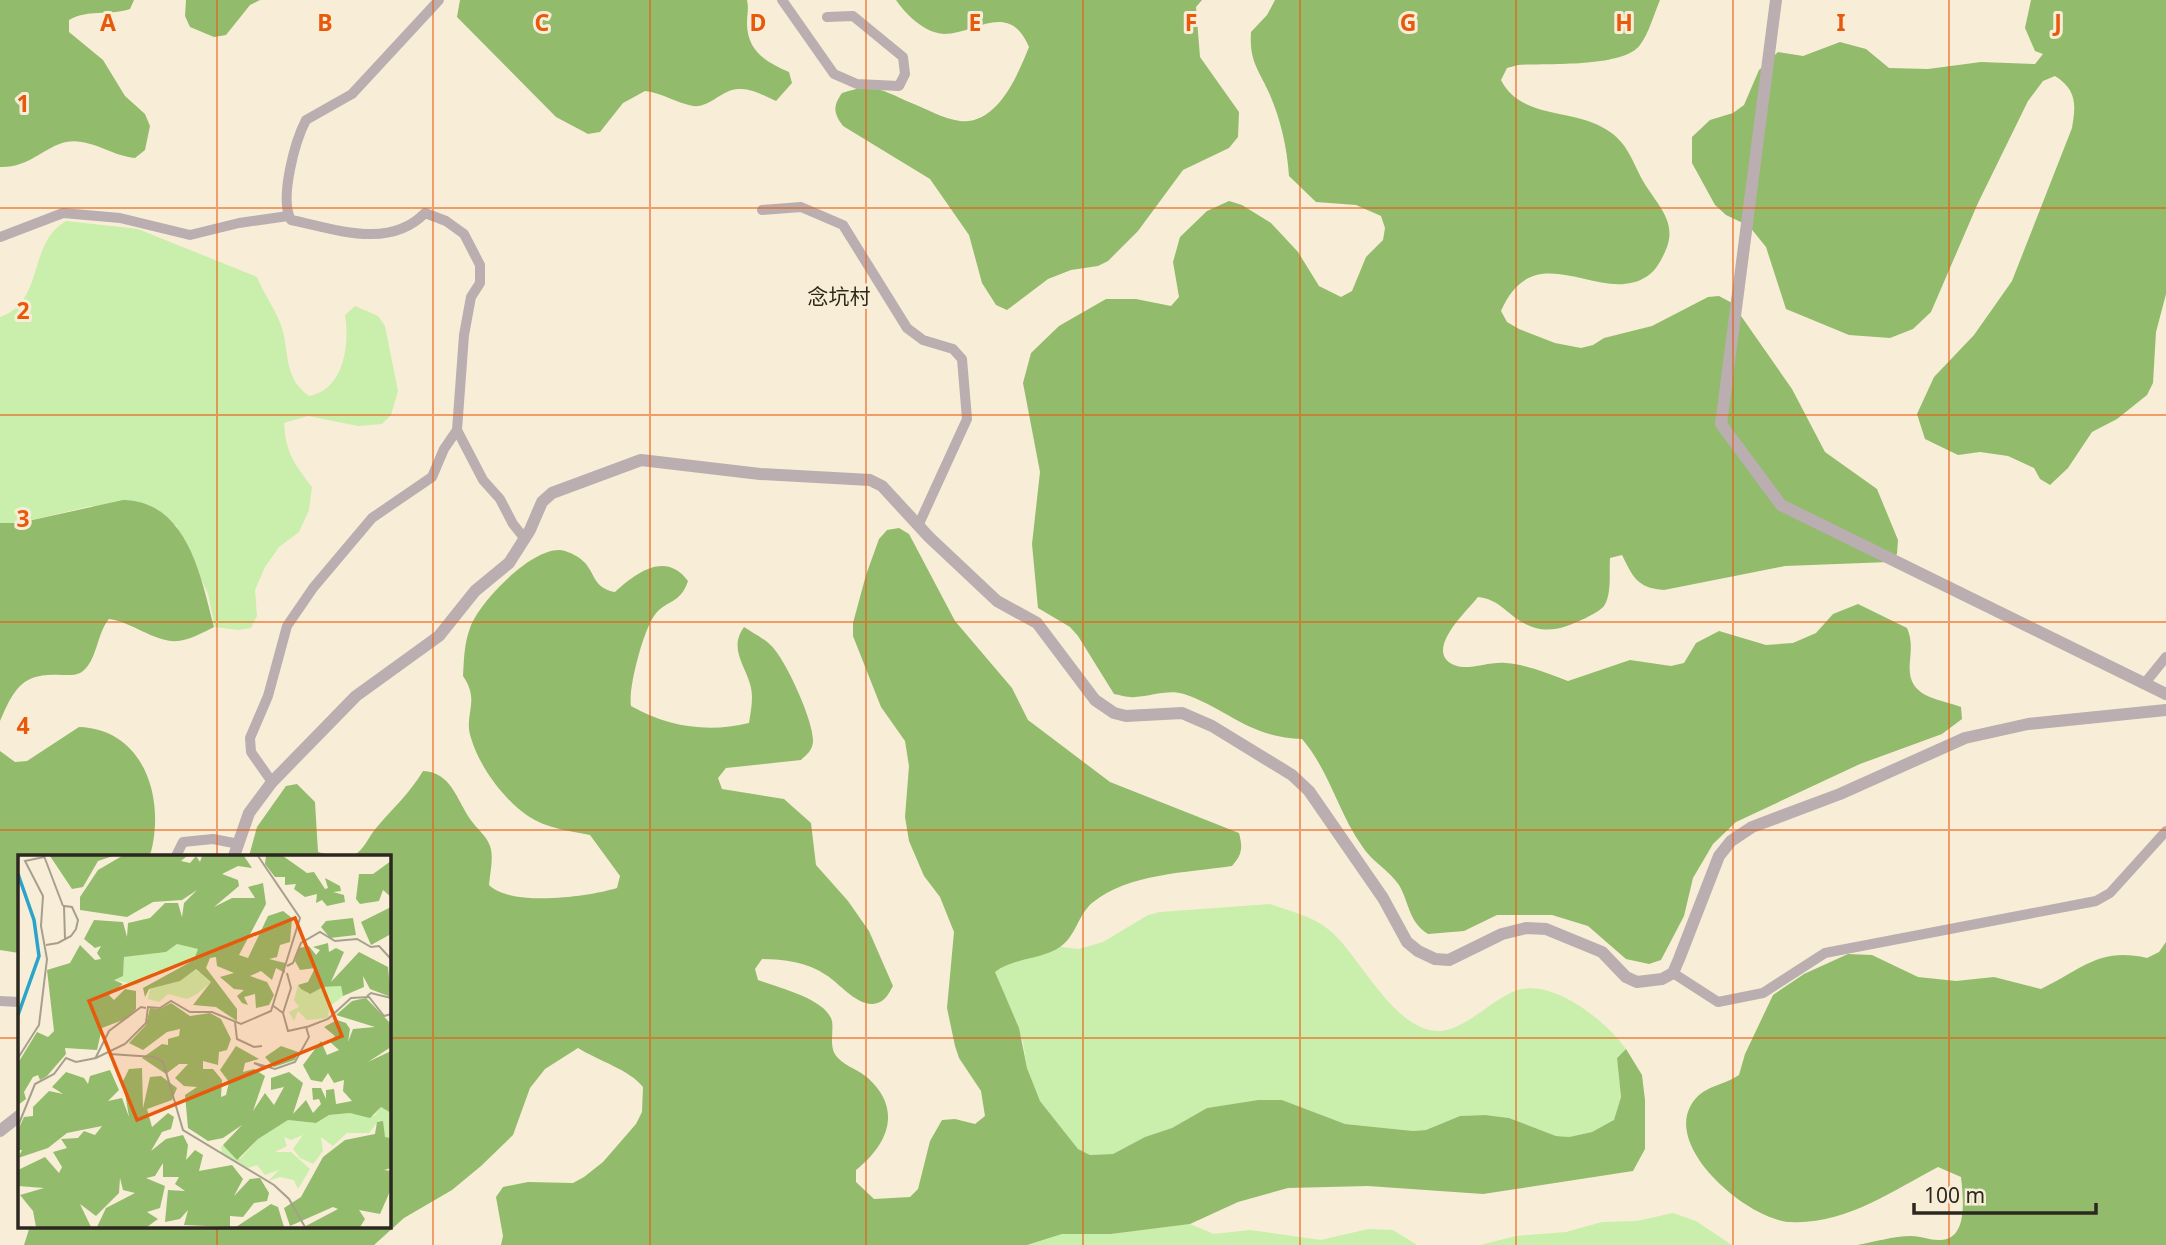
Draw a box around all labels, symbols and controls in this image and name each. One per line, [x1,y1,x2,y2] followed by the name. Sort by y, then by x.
[100,6,116,38] text: A
[317,6,333,38] text: B
[535,6,550,38] text: C
[750,6,766,38] text: D
[969,6,981,38] text: E
[1185,6,1197,38] text: F
[1400,6,1416,38] text: G
[1615,6,1633,38] text: H
[1837,6,1846,38] text: I
[2052,6,2062,38] text: J
[16,87,30,119] text: 1
[808,282,871,310] district label: 念坑村
[16,294,30,326] text: 2
[16,502,30,534] text: 3
[16,709,30,741] text: 4
[18,855,390,1228] inset map
[1914,1172,2096,1216] scale bar
[1924,1181,1985,1209] text: 100 m

